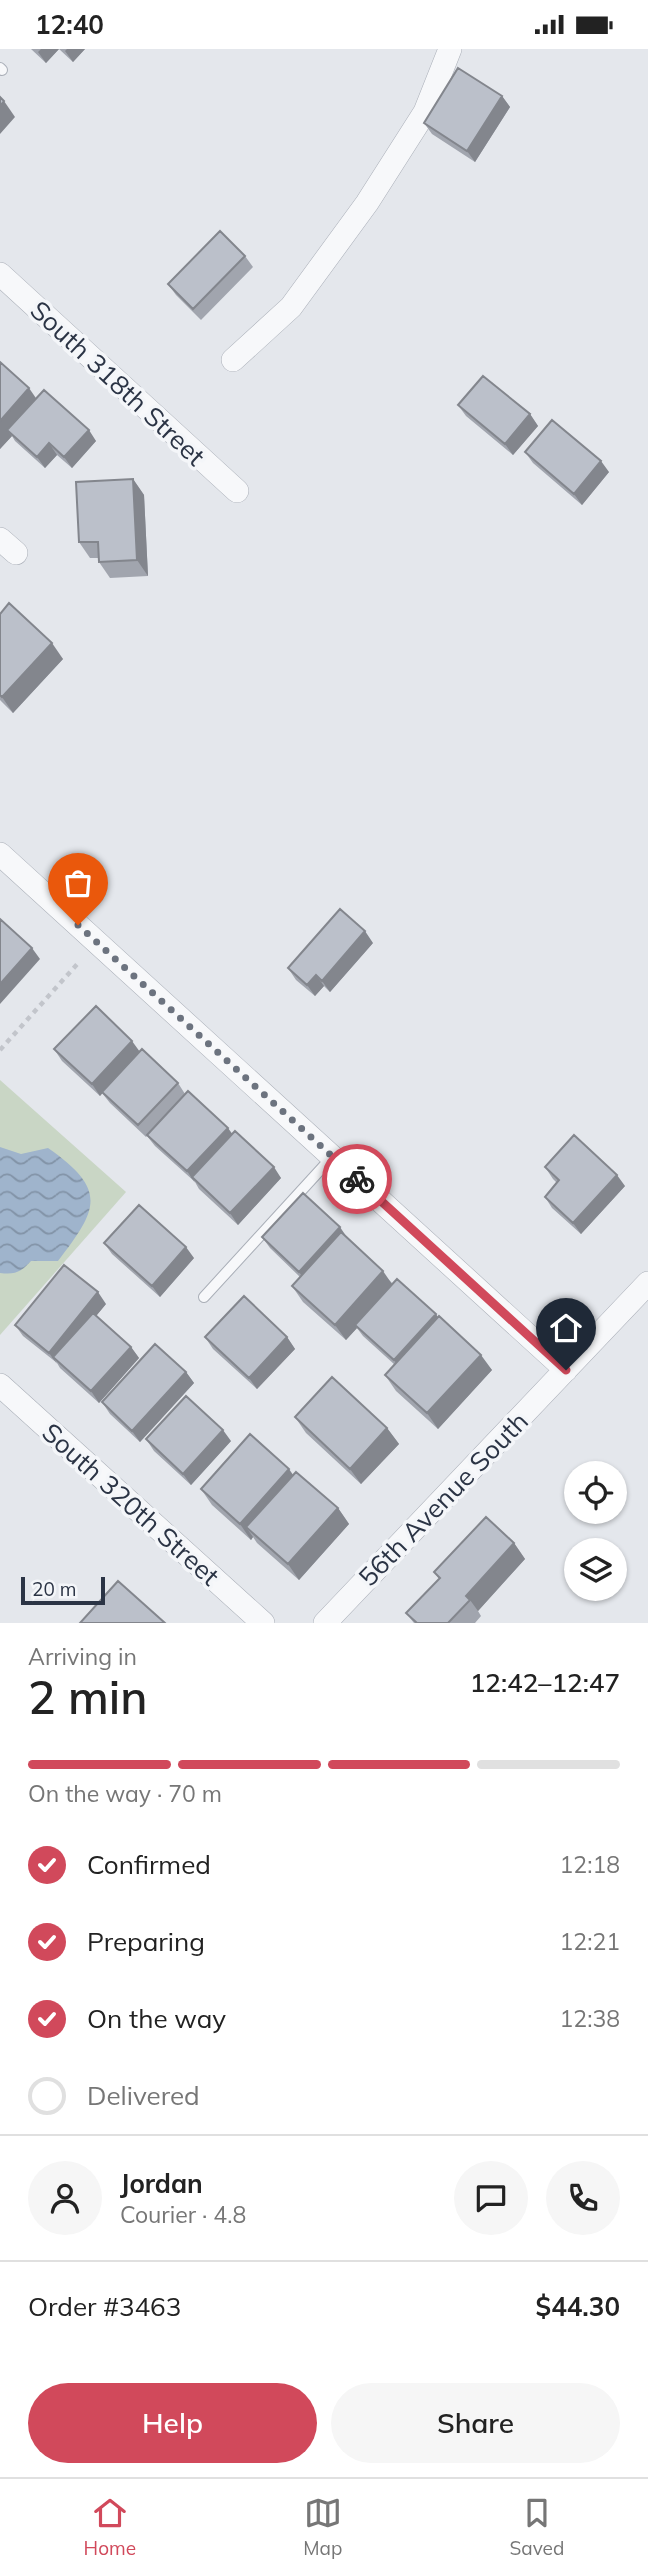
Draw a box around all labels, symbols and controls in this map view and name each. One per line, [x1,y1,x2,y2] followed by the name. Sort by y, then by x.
[35,8,104,41] text: 12:40
[24,294,212,472] street label: South 318th Street
[48,853,108,925] pin
[59,864,97,902] icon: bag
[322,1144,392,1214] courier
[338,1160,376,1198] icon: bike
[536,1298,596,1370] pin
[547,1309,585,1347] icon: home
[351,1405,535,1593] street label: 56th Avenue South
[36,1416,226,1592] street label: South 320th Street
[564,1461,627,1601] map controls
[564,1461,627,1524] button: locate
[564,1538,627,1601] button: layers
[21,1574,105,1606] scale bar
[32,1577,76,1601] text: 20 m
[28,1642,137,1671] text: Arriving in
[470,1666,620,1699] text: 12:42–12:47
[28,1668,147,1726] text: 2 min
[28,1779,222,1808] text: On the way · 70 m
[28,1846,66,1884] icon: check
[87,1848,211,1881] text: Confirmed
[560,1850,620,1879] text: 12:18
[28,1923,66,1961] icon: check
[87,1925,205,1958] text: Preparing
[560,1927,620,1956] text: 12:21
[28,2000,66,2038] icon: check
[87,2002,226,2035] text: On the way
[560,2004,620,2033] text: 12:38
[87,2079,200,2112] text: Delivered
[28,2161,102,2235] button: person
[454,2161,528,2235] button: chat
[546,2161,620,2235] button: phone
[120,2167,203,2200] text: Jordan
[120,2200,246,2229] text: Courier · 4.8
[28,2290,181,2323] text: Order #3463
[536,2290,620,2323] text: $44.30
[28,2383,317,2463] button: Help
[331,2383,620,2463] button: Share
[84,2494,136,2560] tab: Home
[303,2494,342,2560] tab: Map
[510,2494,564,2560] tab: Saved

